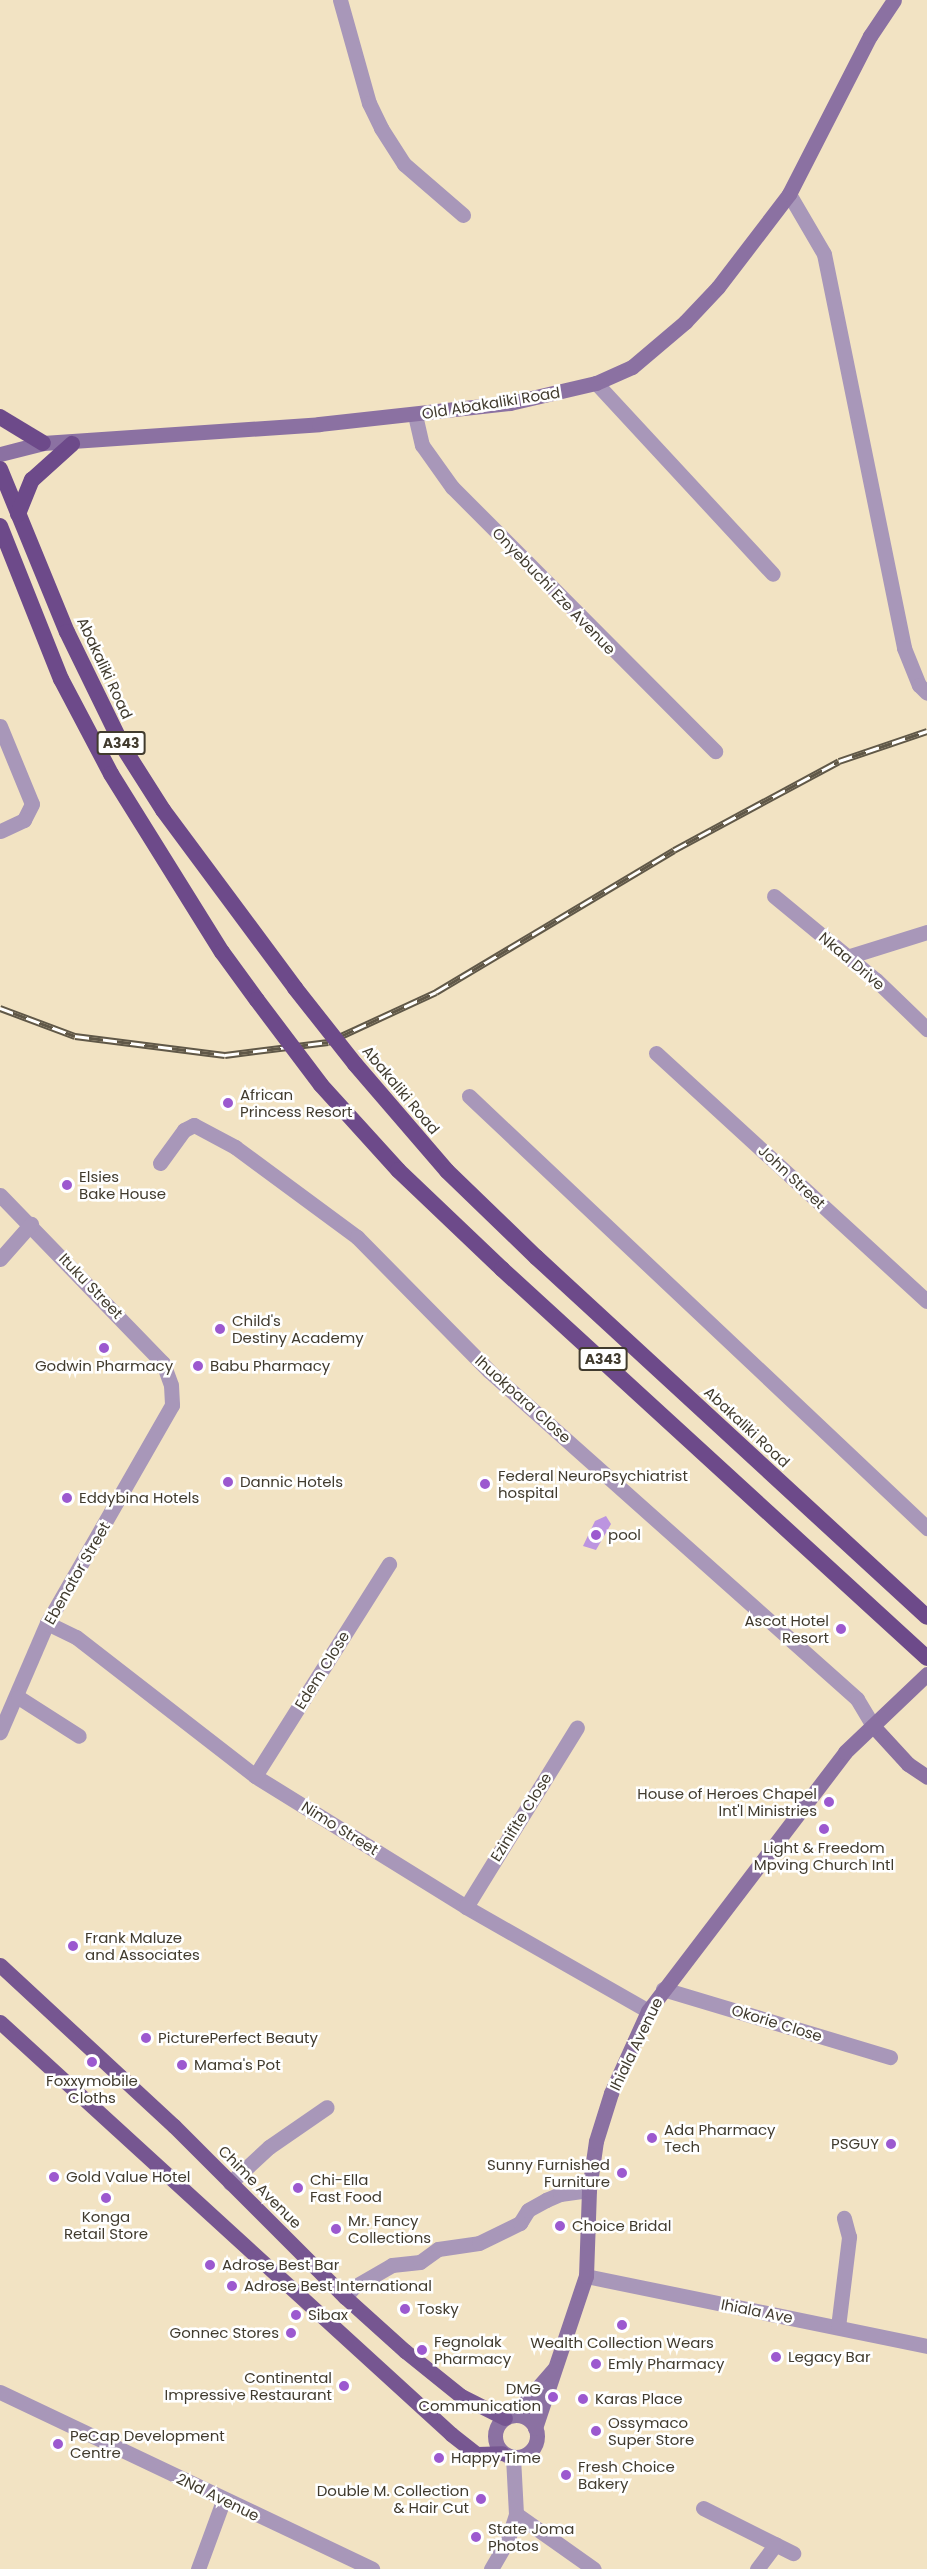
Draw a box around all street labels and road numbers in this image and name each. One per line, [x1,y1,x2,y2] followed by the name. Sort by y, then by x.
[421,383,561,423] street label: Old Abakaliki Road
[489,524,619,658] street label: Onyebuchi Eze Avenue
[74,614,136,722] street label: Abakaliki Road
[96,732,146,754] road number: A343
[816,928,888,994] street label: Nkaa Drive
[359,1042,443,1138] street label: Abakaliki Road
[755,1142,829,1212] street label: John Street
[55,1250,127,1322] street label: Ituku Street
[578,1348,628,1370] road number: A343
[472,1351,574,1447] street label: Ihuokpara Close
[701,1383,793,1471] street label: Abakaliki Road
[40,1519,114,1627] street label: Ebenator Street
[291,1628,353,1712] street label: Edem Close
[487,1769,555,1865] street label: Ezinifite Close
[298,1797,382,1859] street label: Nimo Street
[606,1995,666,2093] street label: Ihiala Avenue
[730,2001,824,2045] street label: Okorie Close
[215,2142,305,2232] street label: Chime Avenue
[720,2295,794,2327] street label: Ihiala Ave
[174,2469,262,2525] street label: 2Nd Avenue

